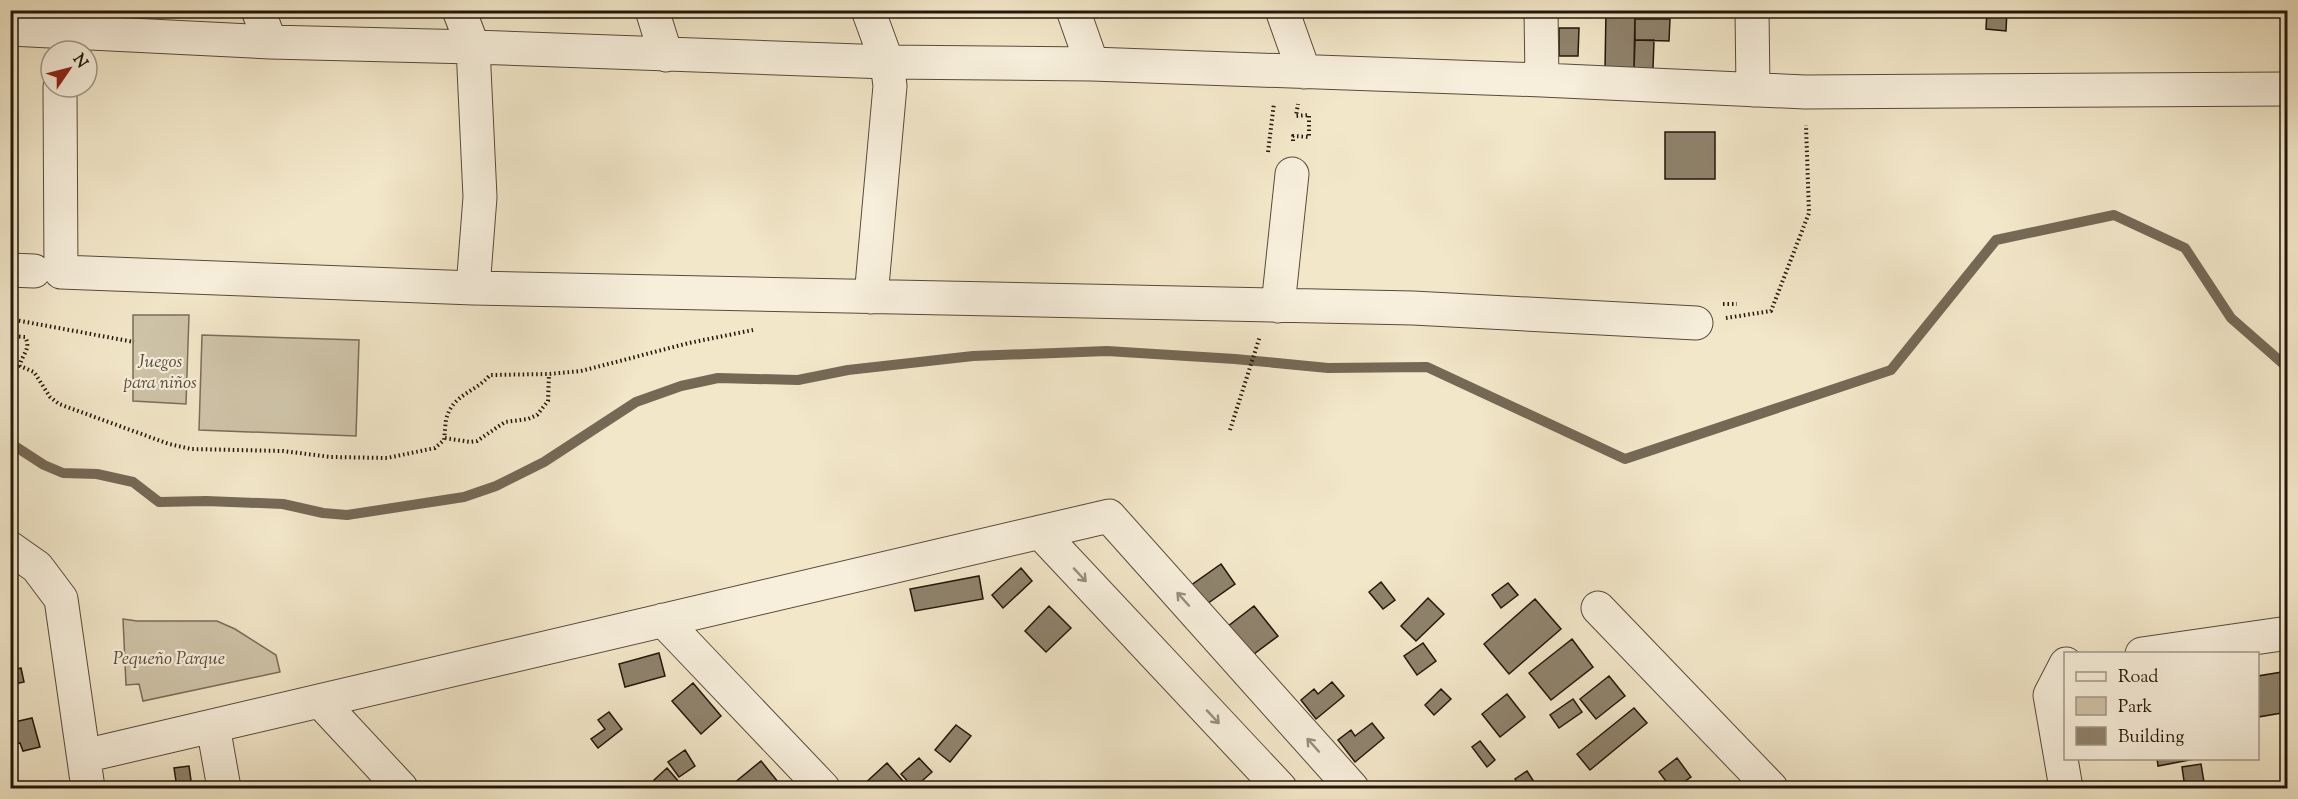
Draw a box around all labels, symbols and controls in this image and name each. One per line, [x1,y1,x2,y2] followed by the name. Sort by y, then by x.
[39,39,99,99] north arrow
[66,50,92,74] text: N
[123,350,197,397] park label: Juegos para niños
[1073,567,1087,582] one-way arrow
[1176,592,1190,607] one-way arrow
[113,647,225,673] park label: Pequeño Parque
[2064,652,2259,760] legend
[2118,665,2158,691] text: Road
[2118,695,2153,721] text: Park
[1206,709,1220,724] one-way arrow
[2118,725,2184,751] text: Building
[1306,738,1320,753] one-way arrow

